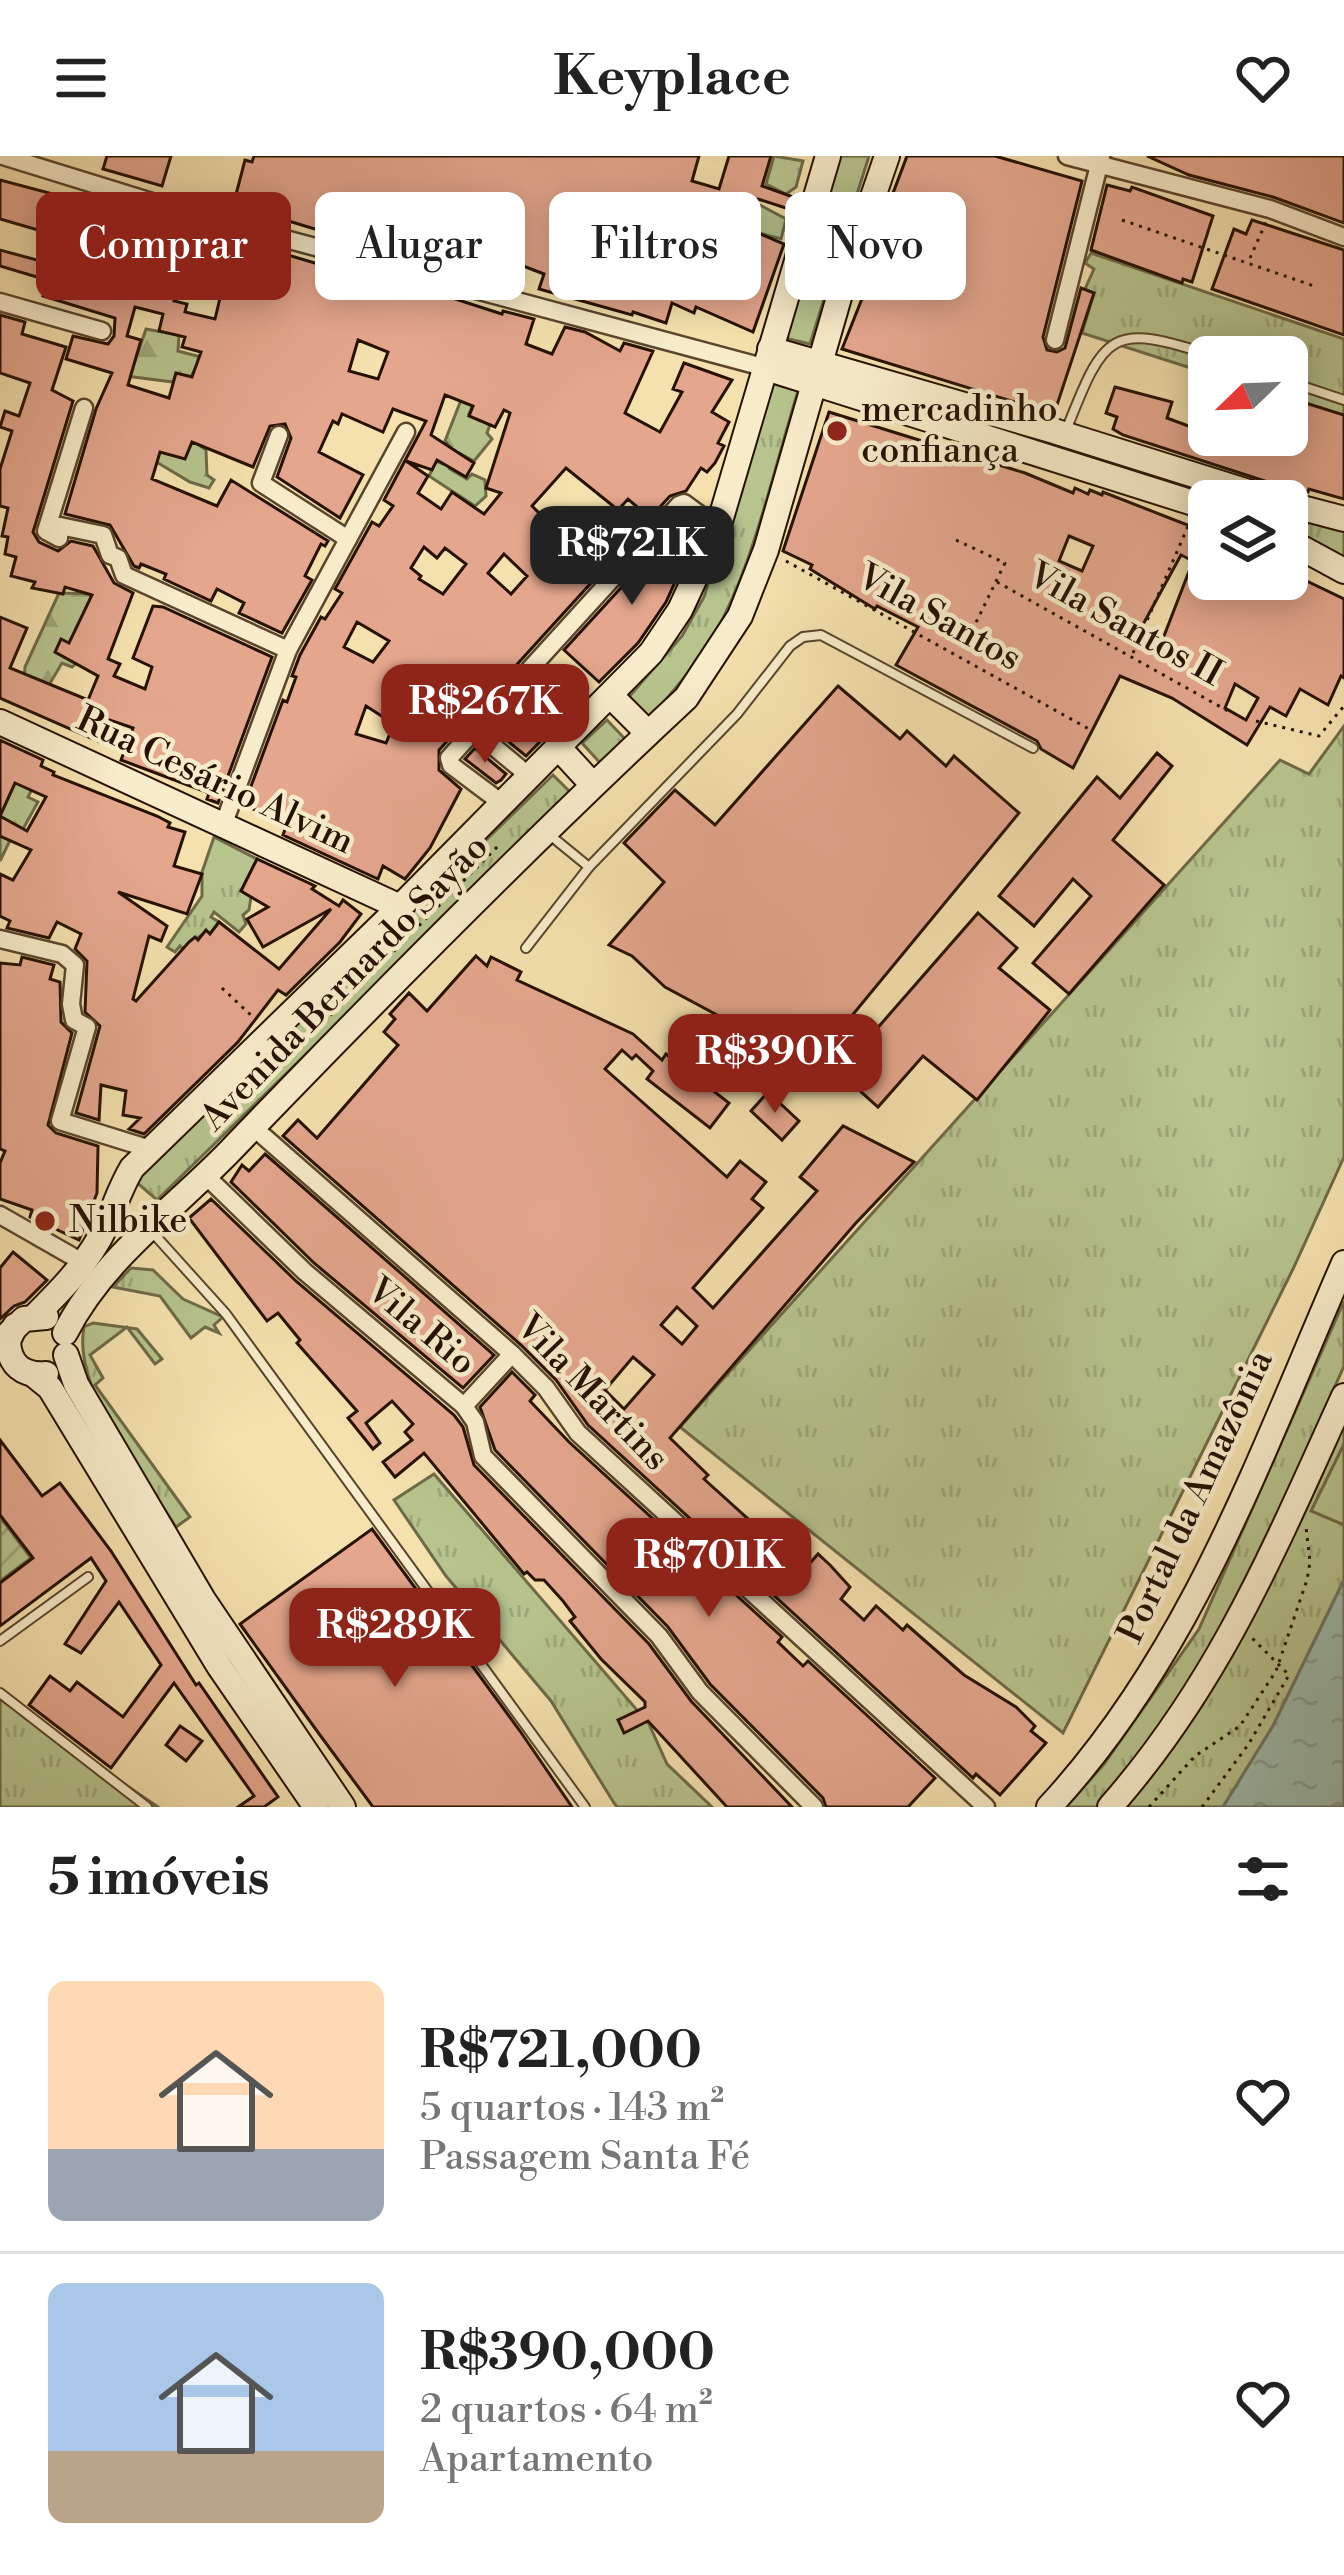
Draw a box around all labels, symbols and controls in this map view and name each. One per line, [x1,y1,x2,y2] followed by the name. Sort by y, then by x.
[553,44,791,112] text: Keyplace
[48,45,114,111] icon: menu
[1230,45,1296,111] icon: heart
[36,192,291,300] chip: Comprar
[315,192,525,300] chip: Alugar
[549,192,761,300] chip: Filtros
[785,192,966,300] chip: Novo
[1188,336,1308,456] north arrow
[1188,336,1308,600] map controls
[861,388,1058,474] place label: mercadinho confiança
[824,418,850,444] marker: mercadinho confiança
[1188,480,1308,600] button: layers
[534,506,730,608] pin: R$721K
[557,520,707,569] text: R$721K
[1019,553,1230,697] street label: Vila Santos II
[848,554,1029,681] street label: Vila Santos
[387,664,583,766] pin: R$267K
[408,678,562,727] text: R$267K
[69,697,361,865] street label: Rua Cesário Alvim
[191,825,498,1141] street label: Avenida Bernardo Sayão
[677,1014,873,1116] pin: R$390K
[695,1028,855,1077] text: R$390K
[69,1199,187,1244] place label: Nilbike
[32,1208,58,1234] marker: Nilbike
[356,1268,485,1386] street label: Vila Rio
[506,1305,678,1481] street label: Vila Martins
[1108,1343,1284,1651] street label: Portal da Amazônia
[611,1518,807,1620] pin: R$701K
[633,1532,785,1581] text: R$701K
[297,1588,493,1690] pin: R$289K
[316,1602,474,1651] text: R$289K
[1230,1846,1296,1912] icon: filters
[48,1847,270,1911] text: 5 imóveis
[420,2020,702,2084] text: R$721,000
[144,2029,288,2173] icon: home
[1230,2068,1296,2134] icon: heart
[420,2084,724,2133] text: 5 quartos · 143 m²
[420,2133,750,2182] text: Passagem Santa Fé
[420,2322,715,2386] text: R$390,000
[144,2331,288,2475] icon: home
[1230,2370,1296,2436] icon: heart
[420,2386,713,2435] text: 2 quartos · 64 m²
[420,2435,654,2484] text: Apartamento

